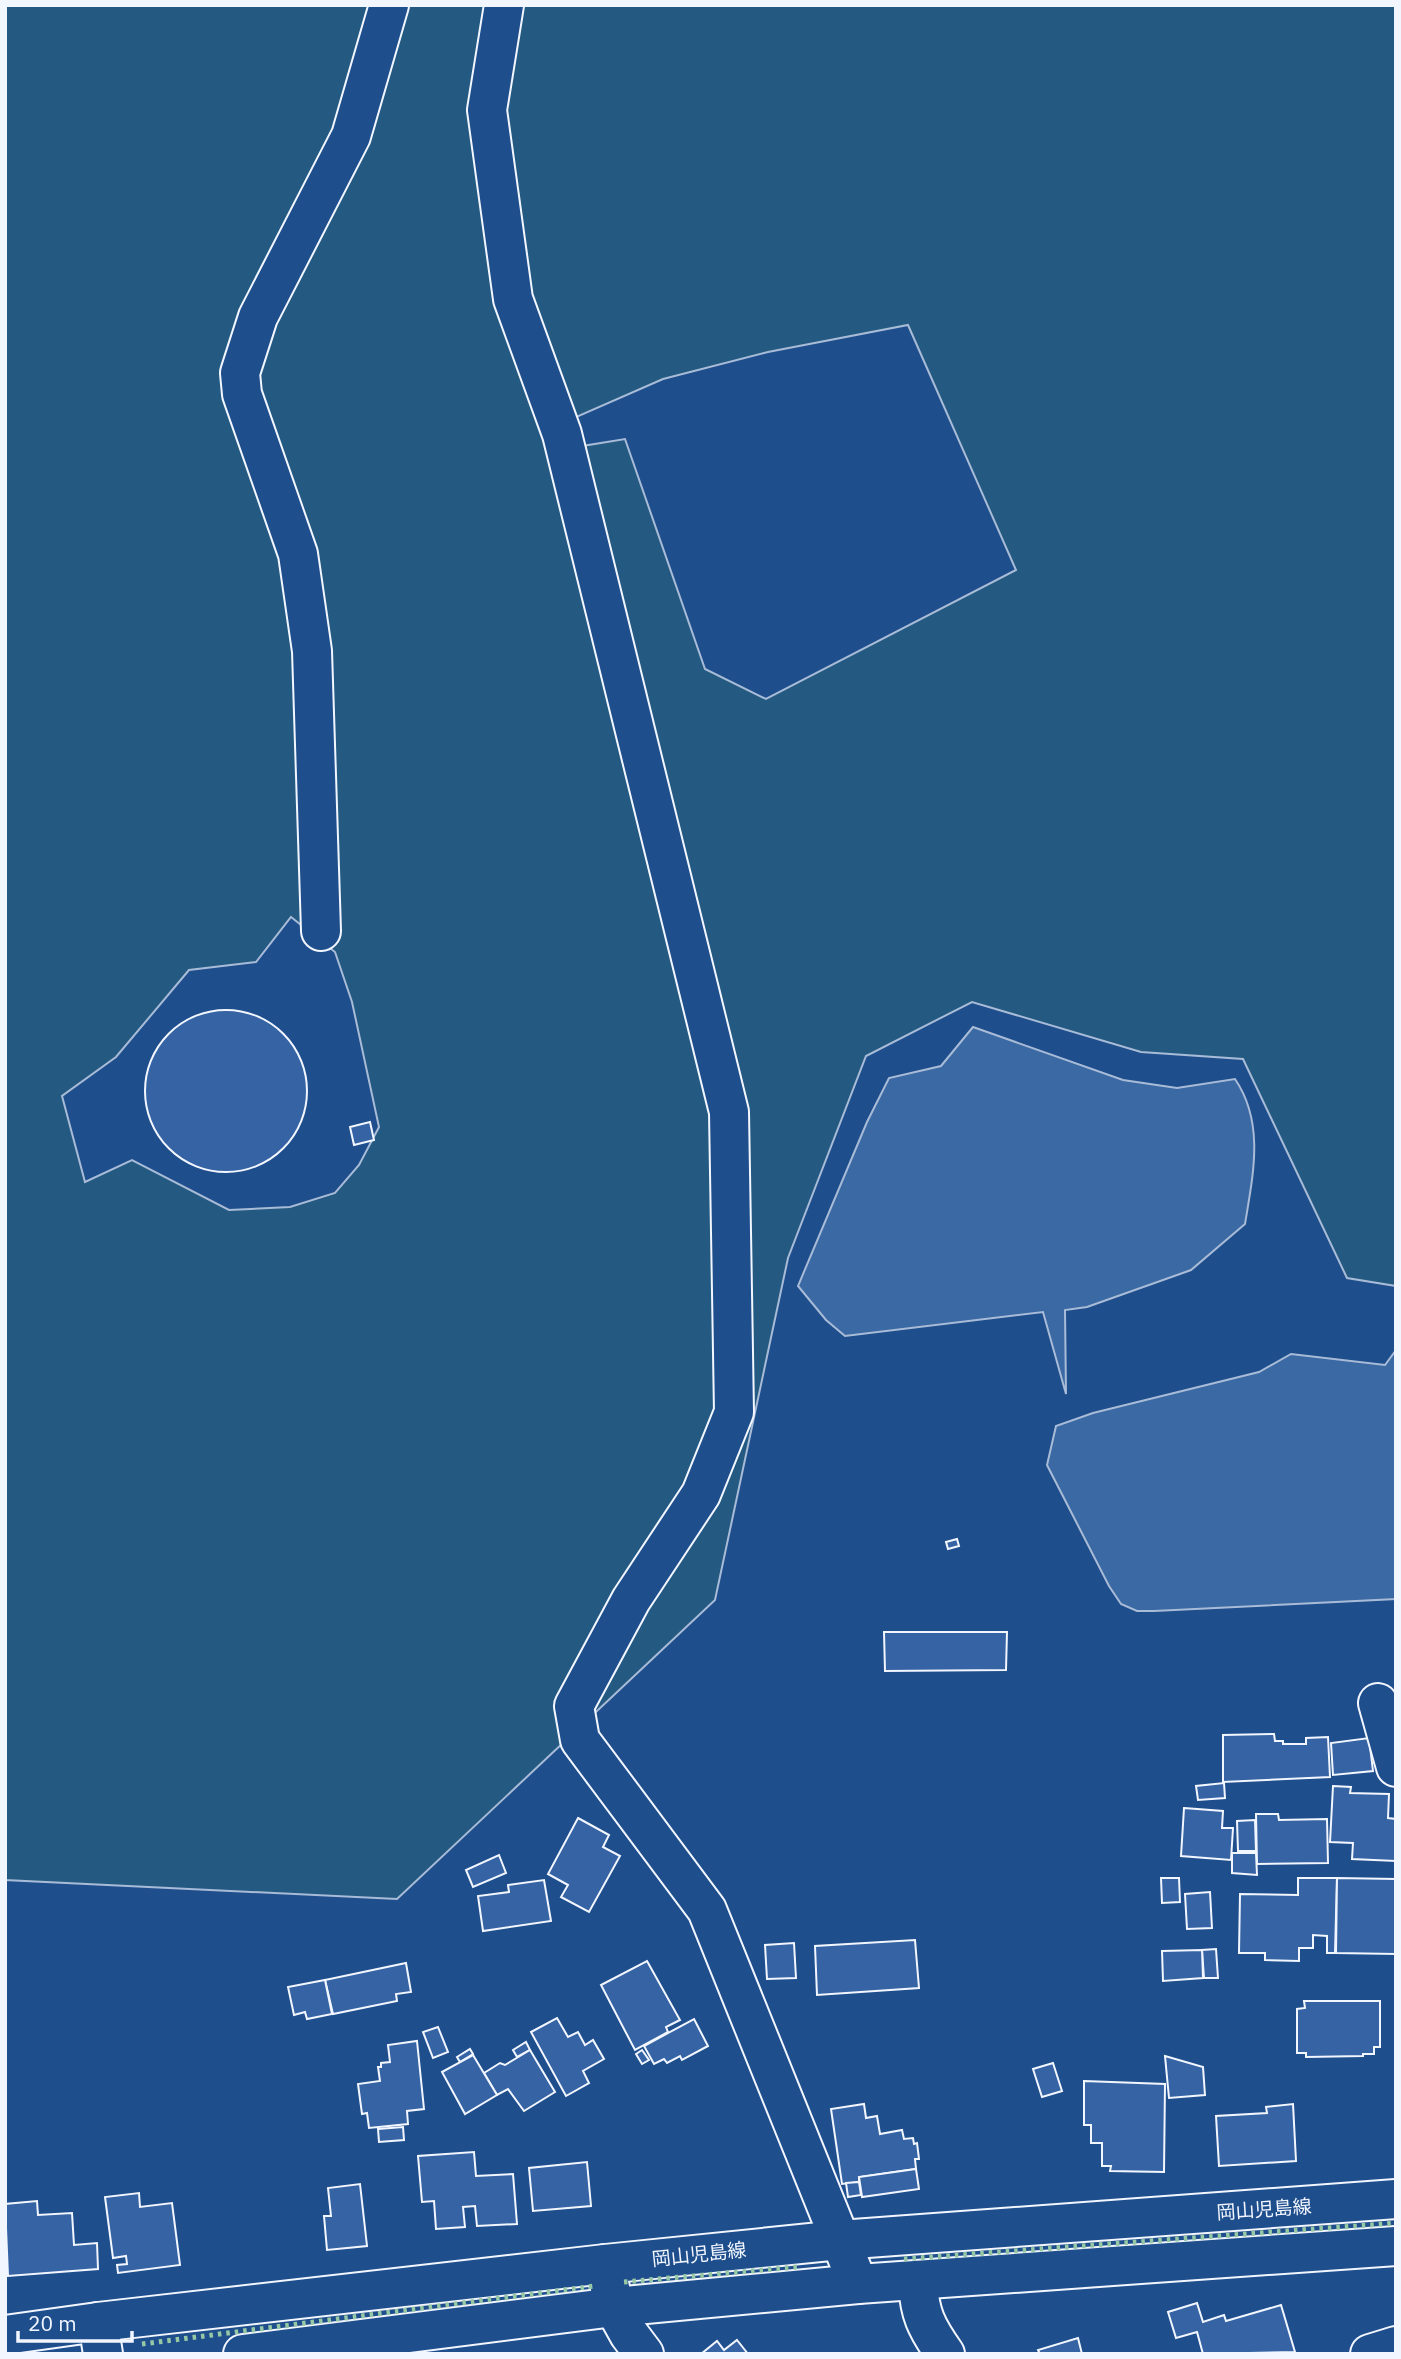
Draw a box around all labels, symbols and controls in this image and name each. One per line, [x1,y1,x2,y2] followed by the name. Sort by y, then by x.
[1216,2194,1312,2224] street label: 岡山児島線
[650,2237,748,2271] street label: 岡山児島線
[18,2300,131,2344] scale bar
[28,2309,77,2337] text: 20 m

